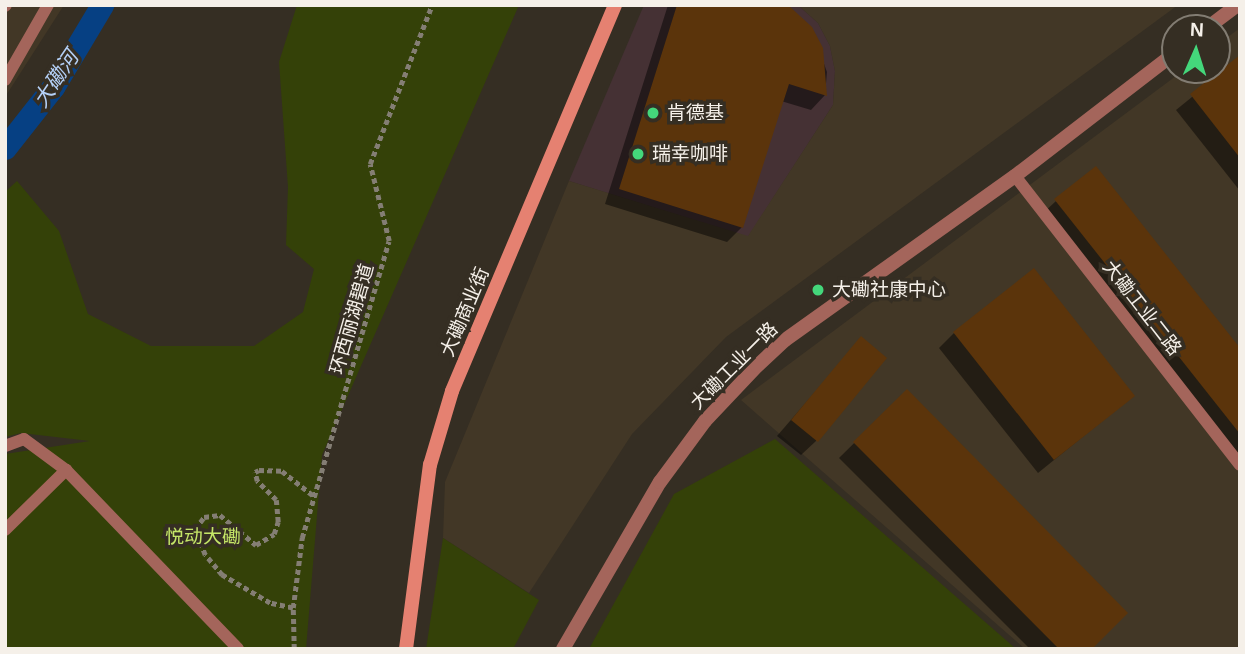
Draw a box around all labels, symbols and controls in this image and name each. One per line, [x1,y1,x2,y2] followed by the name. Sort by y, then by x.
[1161,14,1231,84] north arrow
[1190,19,1204,40] text: N
[28,46,84,112] water label: 大磡河
[667,102,724,124] place label: 肯德基
[645,105,661,121] marker: 肯德基
[652,143,728,165] place label: 瑞幸咖啡
[630,146,646,162] marker: 瑞幸咖啡
[1098,256,1186,360] street label: 大磡工业二路
[325,261,379,377] street label: 环西丽湖碧道
[436,264,494,360] street label: 大磡商业街
[832,279,946,301] place label: 大磡社康中心
[810,282,826,298] marker: 大磡社康中心
[686,318,782,414] street label: 大磡工业一路
[165,526,241,548] park label: 悦动大磡

